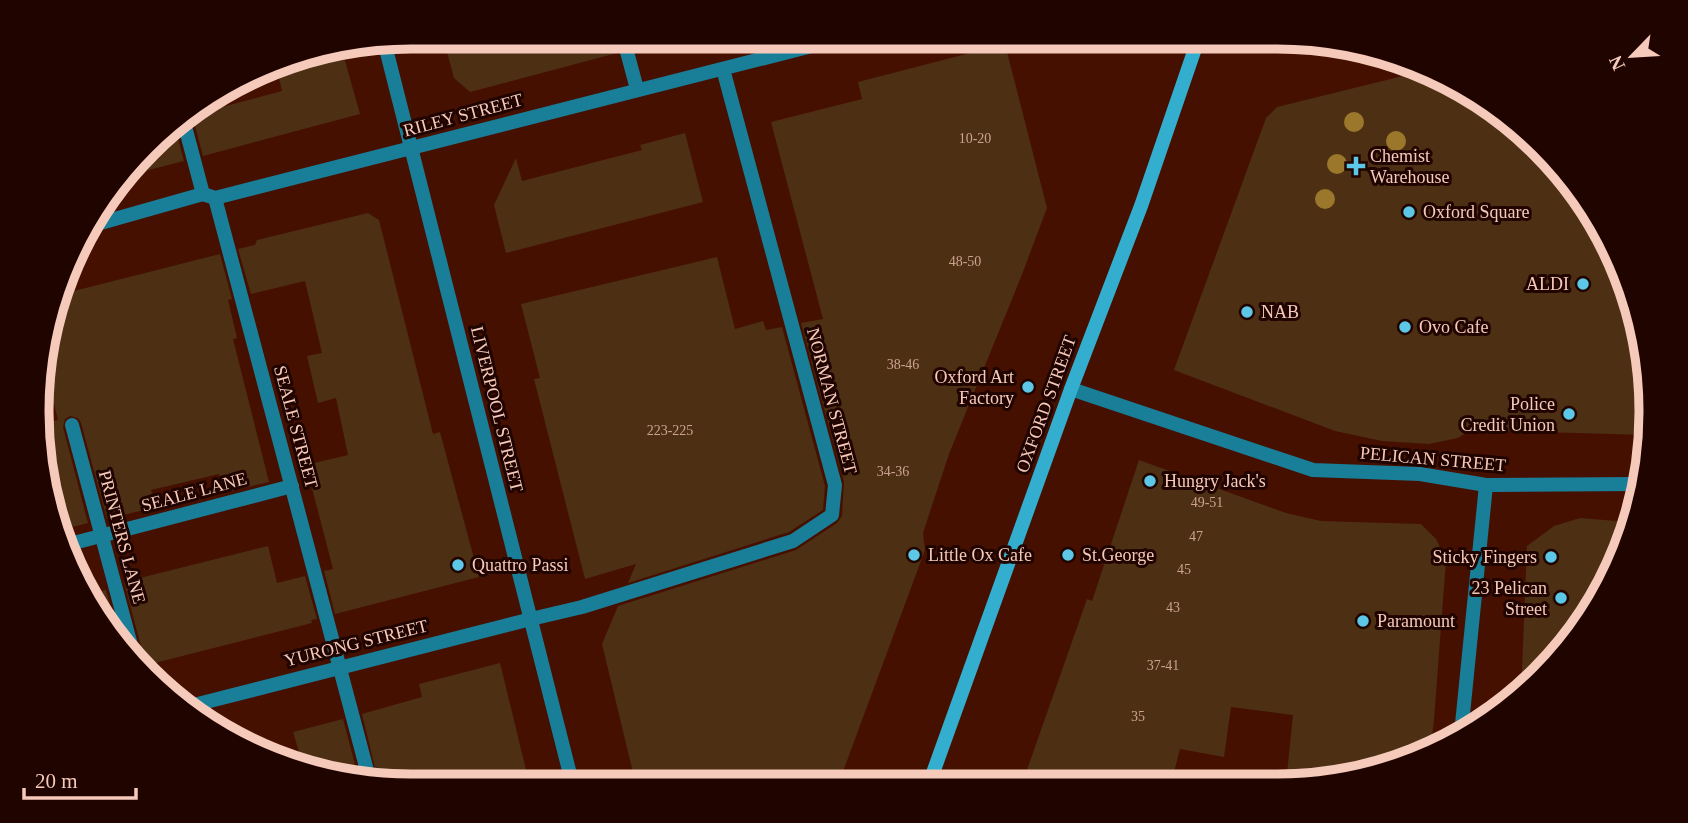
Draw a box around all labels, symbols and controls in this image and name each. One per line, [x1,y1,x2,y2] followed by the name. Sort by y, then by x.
[1597,21,1667,91] north arrow
[1605,52,1629,74] text: N
[401,89,525,141] street label: RILEY STREET
[959,131,991,146] house number: 10-20
[1370,146,1450,187] place label: Chemist Warehouse
[1348,158,1364,174] marker: Chemist Warehouse
[1423,202,1529,222] place label: Oxford Square
[1401,204,1417,220] marker: Oxford Square
[949,254,981,269] house number: 48-50
[1526,274,1569,294] place label: ALDI
[1575,276,1591,292] marker: ALDI
[1261,302,1299,322] place label: NAB
[1239,304,1255,320] marker: NAB
[1419,317,1488,337] place label: Ovo Cafe
[1397,319,1413,335] marker: Ovo Cafe
[467,324,527,494] street label: LIVERPOOL STREET
[803,326,861,476] street label: NORMAN STREET
[1012,333,1080,475] street label: OXFORD STREET
[887,357,919,372] house number: 38-46
[270,363,322,491] street label: SEALE STREET
[935,367,1014,408] place label: Oxford Art Factory
[1020,379,1036,395] marker: Oxford Art Factory
[1461,394,1555,435] place label: Police Credit Union
[1561,406,1577,422] marker: Police Credit Union
[647,423,693,438] house number: 223-225
[1359,443,1507,475] street label: PELICAN STREET
[877,464,909,479] house number: 34-36
[95,468,149,606] street label: PRINTERS LANE
[139,468,249,516] street label: SEALE LANE
[1164,471,1266,491] place label: Hungry Jack's
[1142,473,1158,489] marker: Hungry Jack's
[1191,495,1223,510] house number: 49-51
[1189,529,1203,544] house number: 47
[928,545,1032,565] place label: Little Ox Cafe
[1082,545,1154,565] place label: St.George
[906,547,922,563] marker: Little Ox Cafe
[1060,547,1076,563] marker: St.George
[1432,547,1537,567] place label: Sticky Fingers
[1543,549,1559,565] marker: Sticky Fingers
[472,555,569,575] place label: Quattro Passi
[450,557,466,573] marker: Quattro Passi
[1177,562,1191,577] house number: 45
[1472,578,1547,619] place label: 23 Pelican Street
[1553,590,1569,606] marker: 23 Pelican Street
[1166,600,1180,615] house number: 43
[1377,611,1455,631] place label: Paramount
[1355,613,1371,629] marker: Paramount
[282,615,430,671] street label: YURONG STREET
[1147,658,1179,673] house number: 37-41
[1131,709,1145,724] house number: 35
[24,756,136,800] scale bar
[35,769,78,793] text: 20 m

